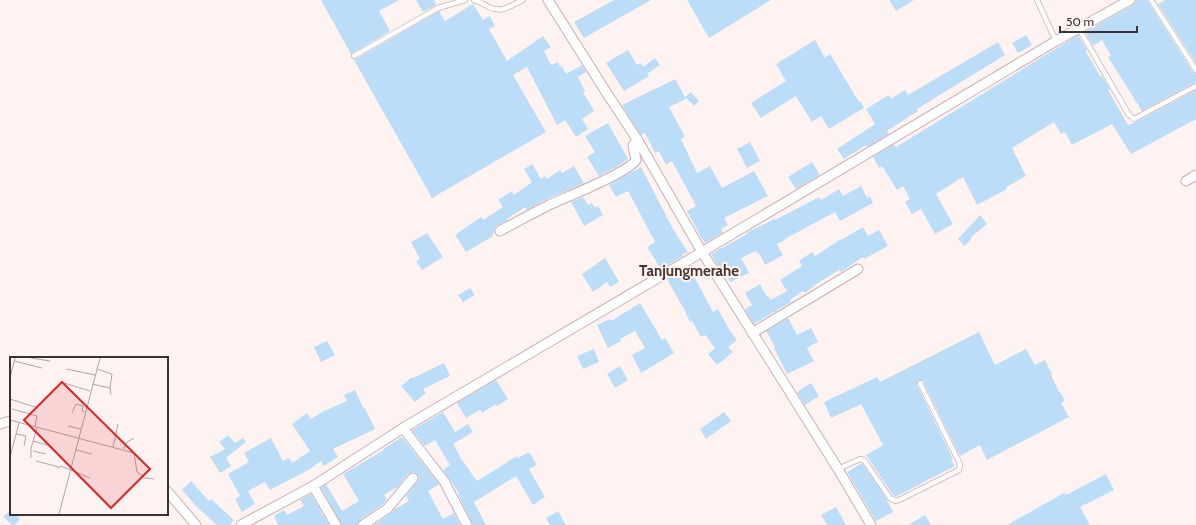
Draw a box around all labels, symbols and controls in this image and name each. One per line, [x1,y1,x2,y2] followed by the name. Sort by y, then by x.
[1060,8,1137,34] scale bar
[1066,14,1094,29] text: 50 m
[639,262,739,280] district label: Tanjungmerahe
[10,357,168,515] inset map

